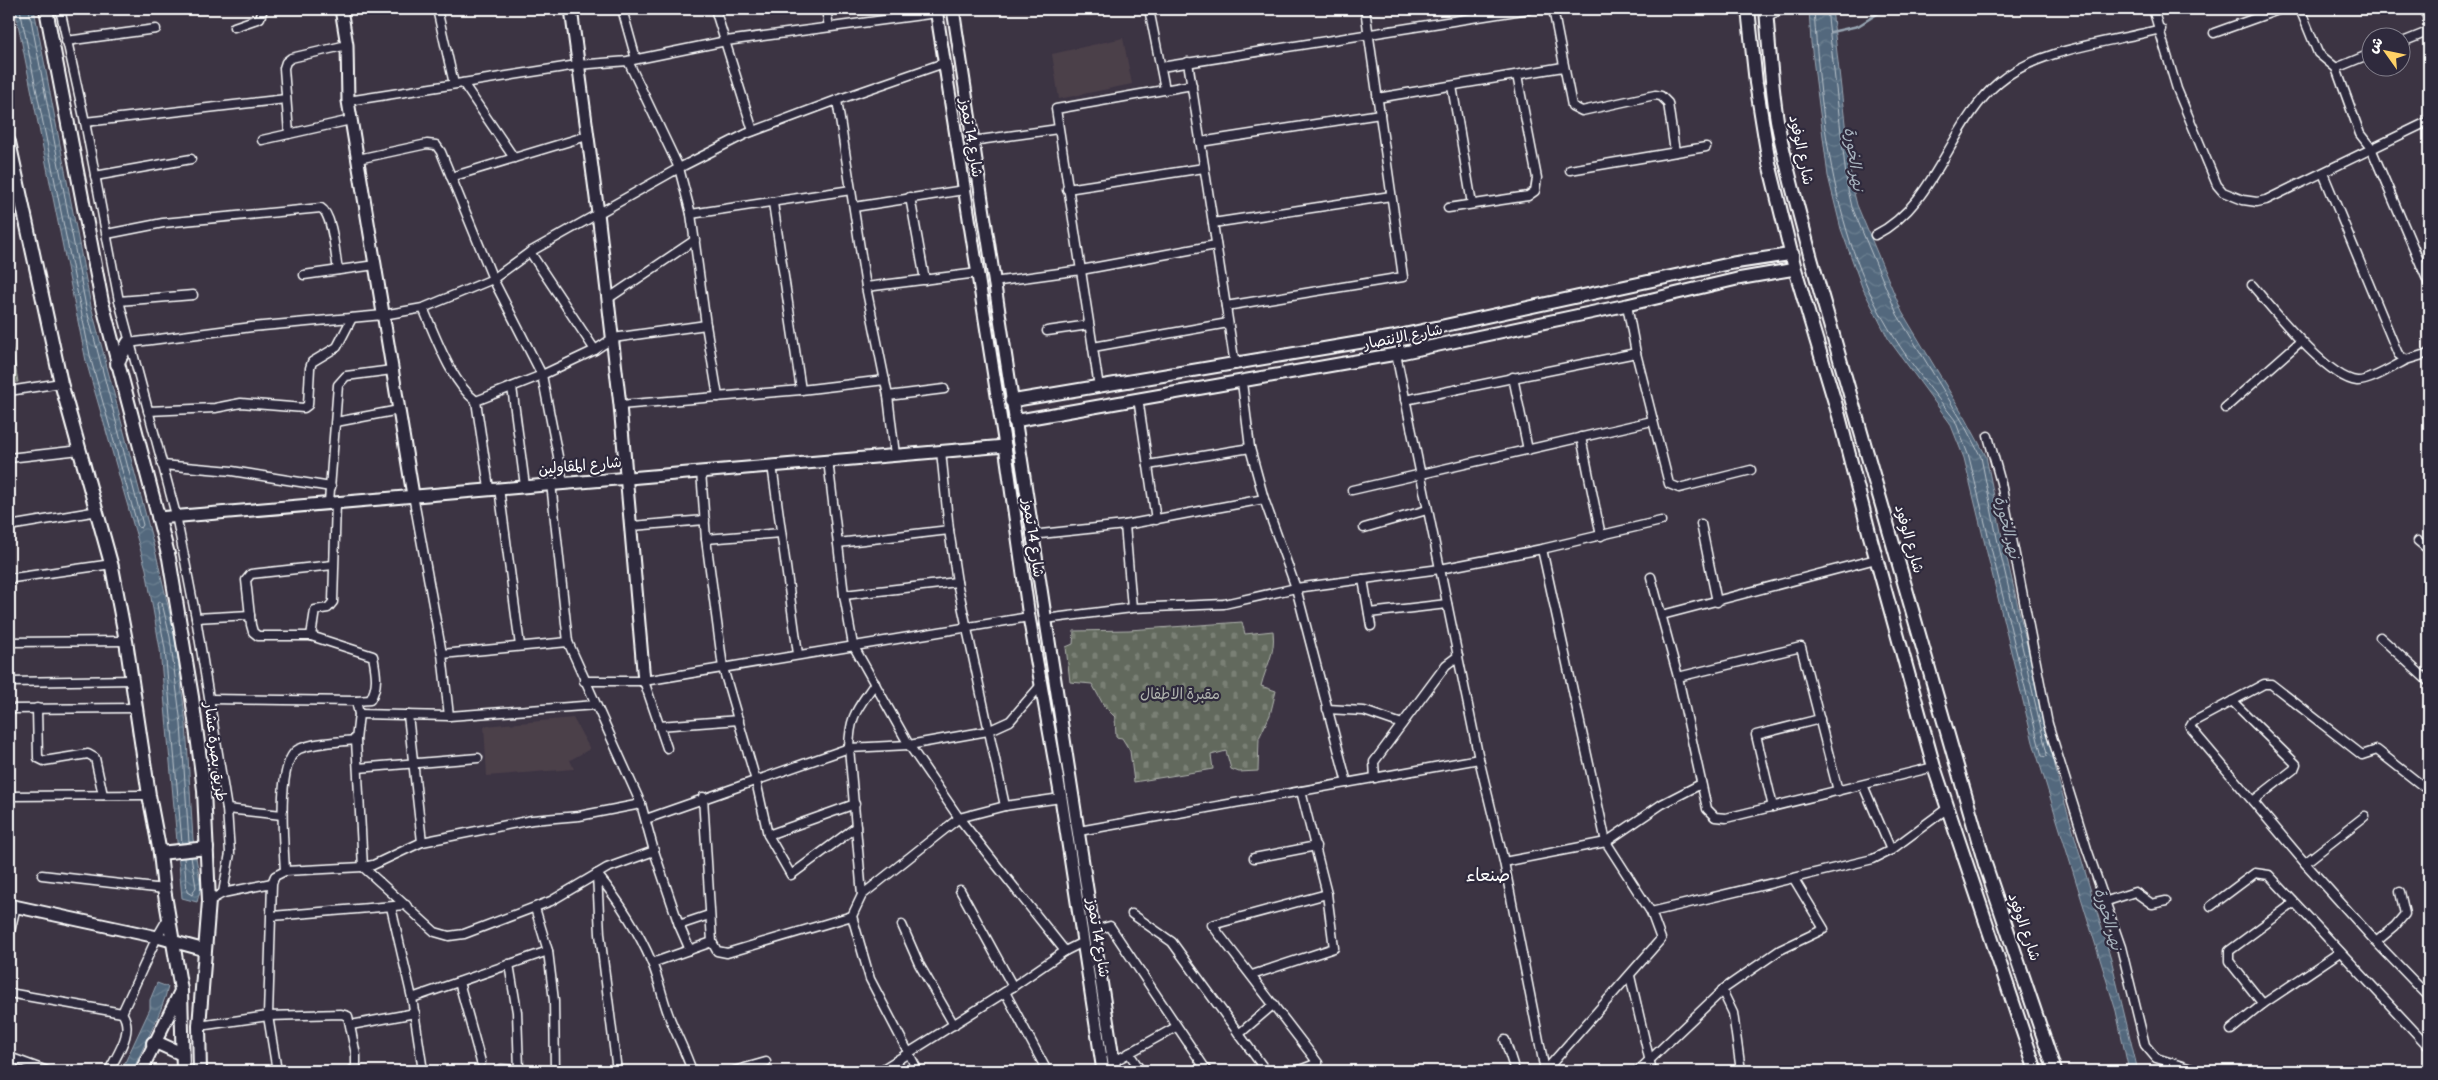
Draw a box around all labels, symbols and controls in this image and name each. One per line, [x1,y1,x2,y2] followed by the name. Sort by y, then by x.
[2360,28,2410,78] north arrow
[2364,34,2387,56] text: ش
[955,96,987,179] street label: شارع 14 تموز
[1784,113,1818,187] street label: شارع الوفود
[1840,126,1869,194] water label: نهر الخورة
[1361,320,1444,354] street label: شارع الإنتصار
[537,453,623,479] street label: شارع المقاولين
[1990,494,2025,563] water label: نهر الخورة
[1018,496,1048,579] street label: شارع 14 تموز
[1890,502,1928,576] street label: شارع الوفود
[1140,685,1220,704] park label: مقبرة الاطفال
[199,700,231,803] street label: طريق بصرة عشار
[1466,864,1510,887] district label: صنعاء
[2090,886,2127,955] water label: نهر الخورة
[2003,890,2045,964] street label: شارع الوفود
[1082,896,1114,979] street label: شارع 14 تموز

